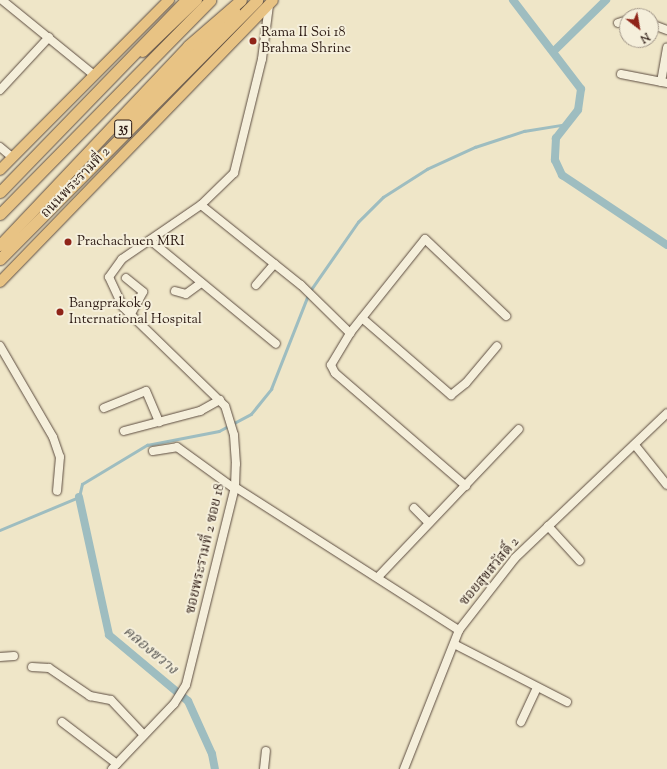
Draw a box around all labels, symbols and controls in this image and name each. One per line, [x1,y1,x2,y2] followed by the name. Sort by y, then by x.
[619,8,659,48] north arrow
[261,25,351,58] place label: Rama II Soi 18 Brahma Shrine
[637,28,653,47] text: N
[248,36,258,46] marker: Rama II Soi 18 Brahma Shrine
[114,118,132,140] road number: 35
[38,144,114,222] street label: ถนนพระรามที่ 2
[77,234,185,250] place label: Prachachuen MRI
[62,236,74,248] marker: Prachachuen MRI
[69,296,202,328] place label: Bangprakok 9 International Hospital
[54,306,66,318] marker: Bangprakok 9 International Hospital
[183,482,229,616] street label: ซอยพระรามที่ 2 ซอย 18
[456,534,524,610] street label: ซอยสุขสวัสดิ์ 2
[119,623,181,679] water label: คลองขวาง

